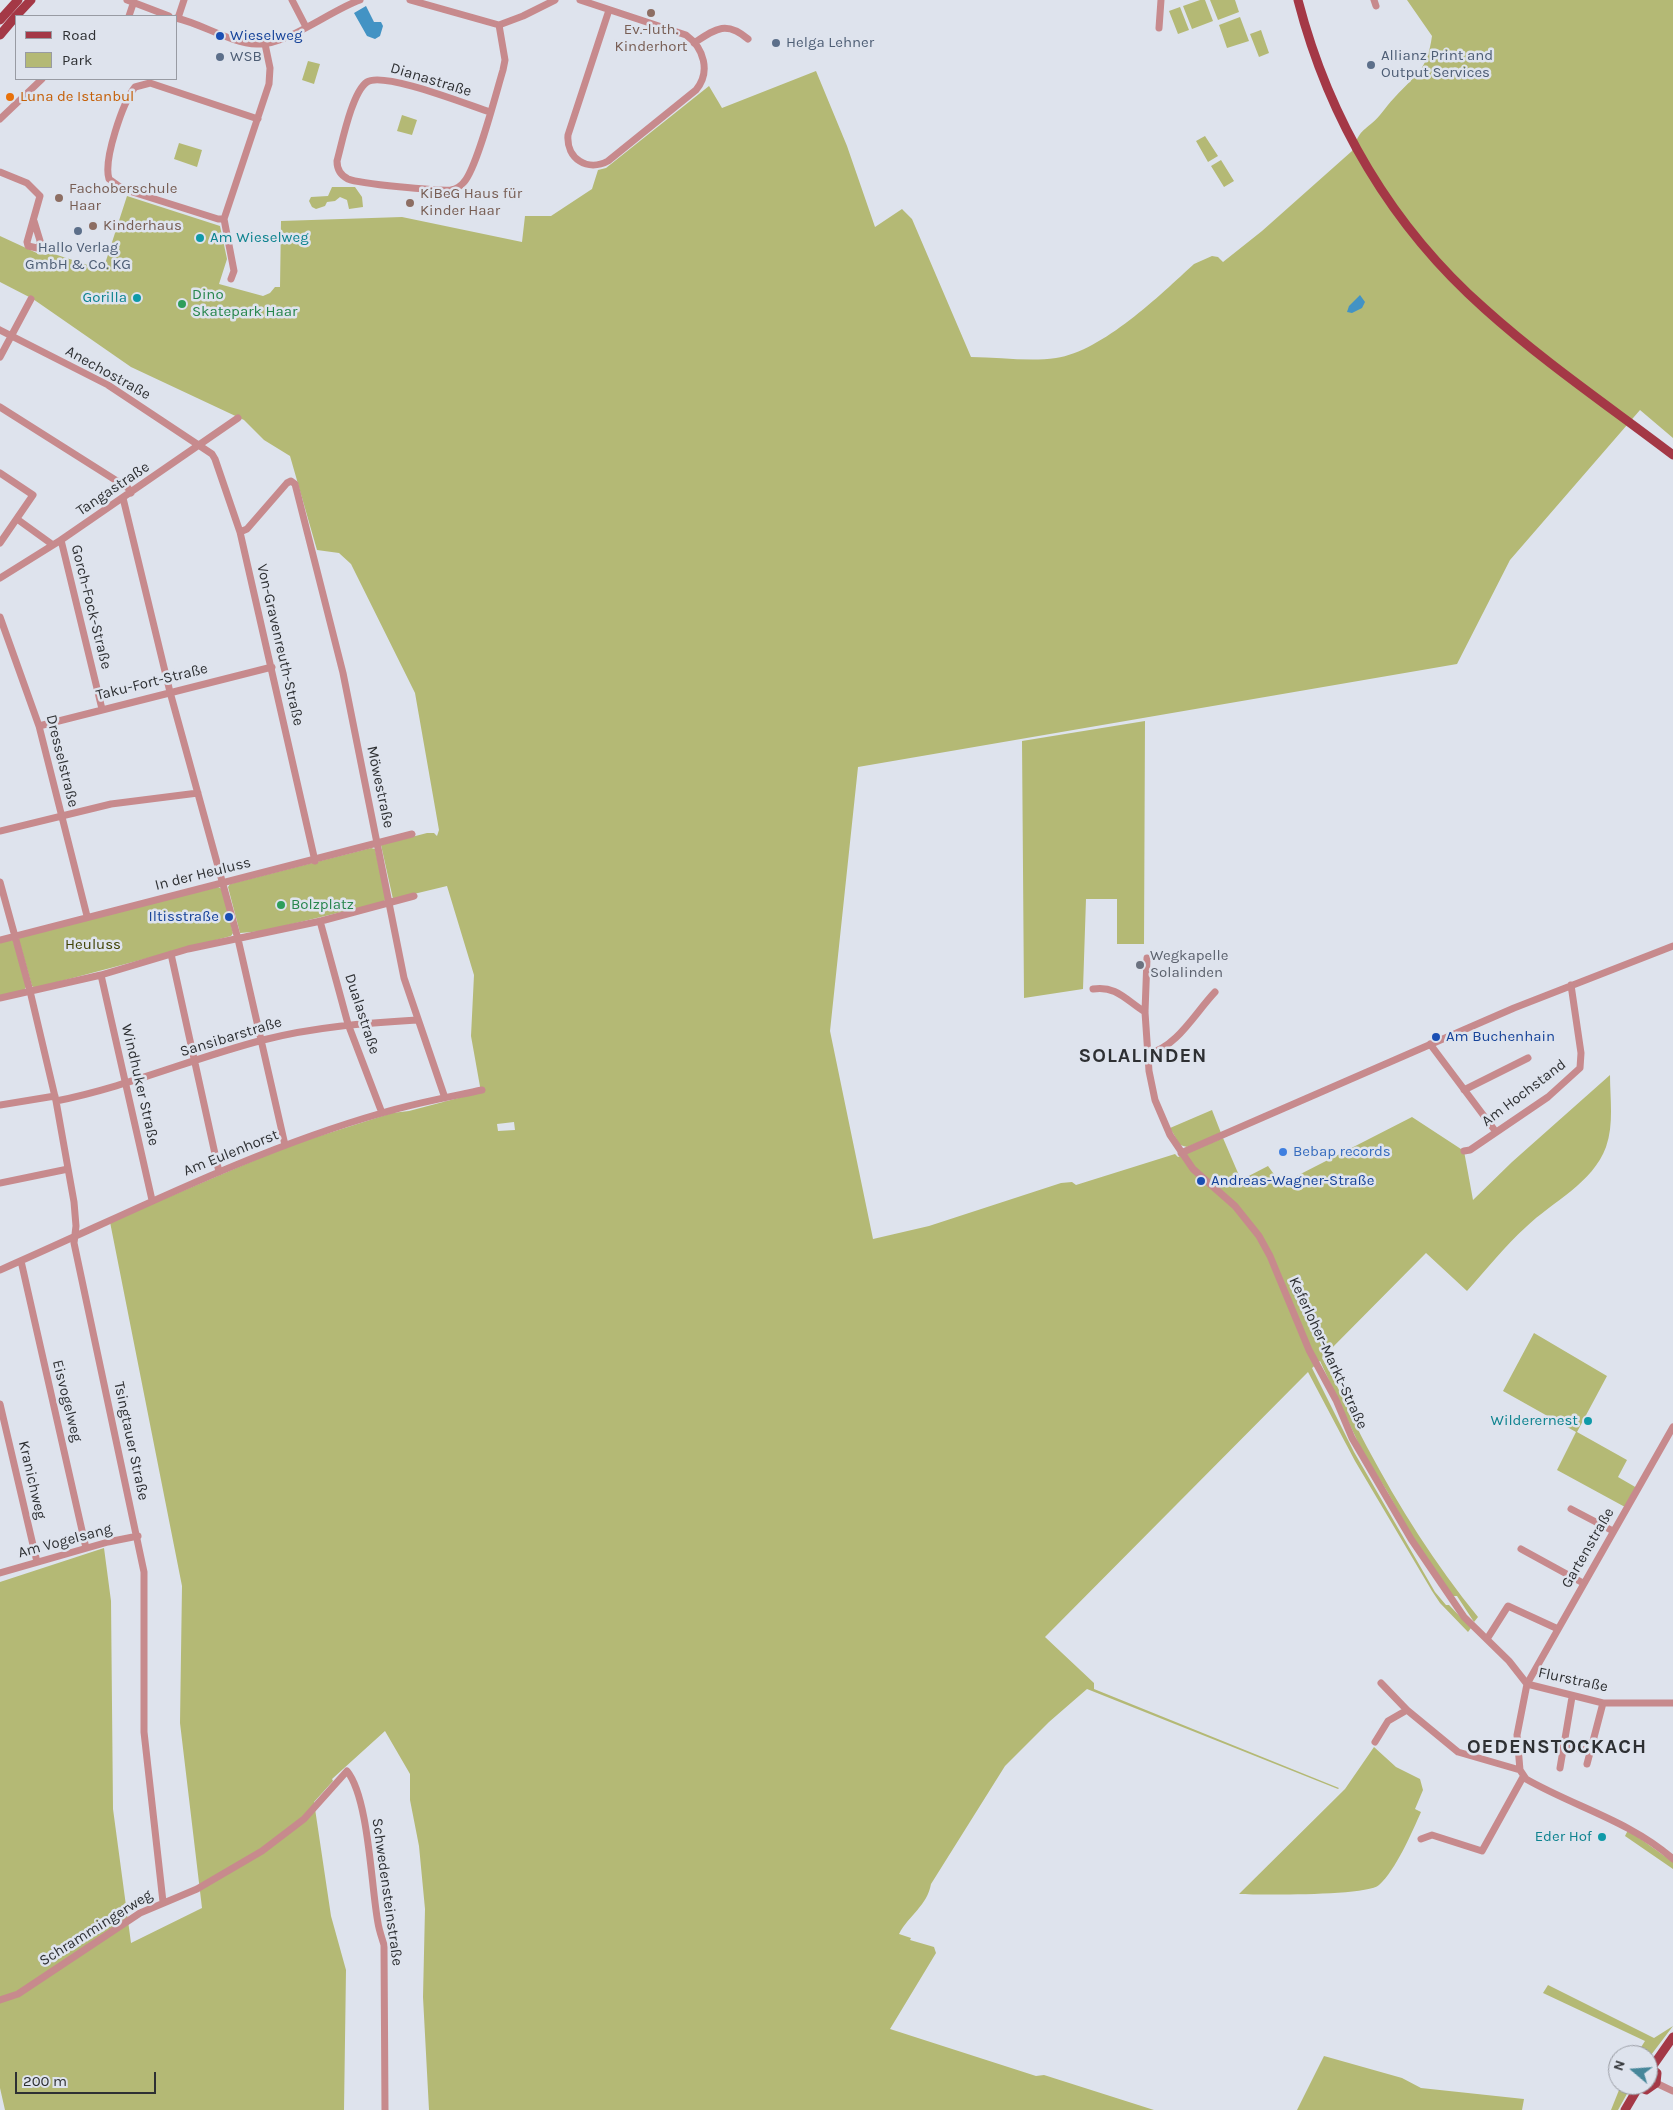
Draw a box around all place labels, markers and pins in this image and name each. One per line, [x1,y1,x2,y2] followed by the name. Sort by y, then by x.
[645,7,657,19] marker: Ev.-luth. Kinderhort
[615,21,687,56] place label: Ev.-luth. Kinderhort
[230,27,302,45] place label: Wieselweg
[214,30,226,42] marker: Wieselweg
[786,34,874,52] place label: Helga Lehner
[770,37,782,49] marker: Helga Lehner
[1381,47,1493,82] place label: Allianz Print and Output Services
[230,48,262,66] place label: WSB
[214,51,226,63] marker: WSB
[1365,59,1377,71] marker: Allianz Print and Output Services
[20,88,134,106] place label: Luna de Istanbul
[4,91,16,103] marker: Luna de Istanbul
[69,180,177,215] place label: Fachoberschule Haar
[420,185,522,220] place label: KiBeG Haus für Kinder Haar
[53,192,65,204] marker: Fachoberschule Haar
[404,197,416,209] marker: KiBeG Haus für Kinder Haar
[103,217,182,235] place label: Kinderhaus
[87,220,99,232] marker: Kinderhaus
[72,225,84,237] marker: Hallo Verlag GmbH & Co. KG
[210,229,309,247] place label: Am Wieselweg
[194,232,206,244] marker: Am Wieselweg
[25,239,131,274] place label: Hallo Verlag GmbH & Co. KG
[192,286,298,321] place label: Dino Skatepark Haar
[83,289,127,307] place label: Gorilla
[131,292,143,304] marker: Gorilla
[176,298,188,310] marker: Dino Skatepark Haar
[291,896,354,914] place label: Bolzplatz
[275,899,287,911] marker: Bolzplatz
[149,908,219,926] place label: Iltisstraße
[223,911,235,923] marker: Iltisstraße
[1150,947,1228,982] place label: Wegkapelle Solalinden
[1134,959,1146,971] marker: Wegkapelle Solalinden
[1446,1028,1555,1046] place label: Am Buchenhain
[1430,1031,1442,1043] marker: Am Buchenhain
[1293,1143,1391,1161] place label: Bebap records
[1277,1146,1289,1158] marker: Bebap records
[1211,1172,1374,1190] place label: Andreas-Wagner-Straße
[1195,1175,1207,1187] marker: Andreas-Wagner-Straße
[1491,1412,1578,1430] place label: Wilderernest
[1582,1415,1594,1427] marker: Wilderernest
[1535,1828,1592,1846] place label: Eder Hof
[1596,1831,1608,1843] marker: Eder Hof

